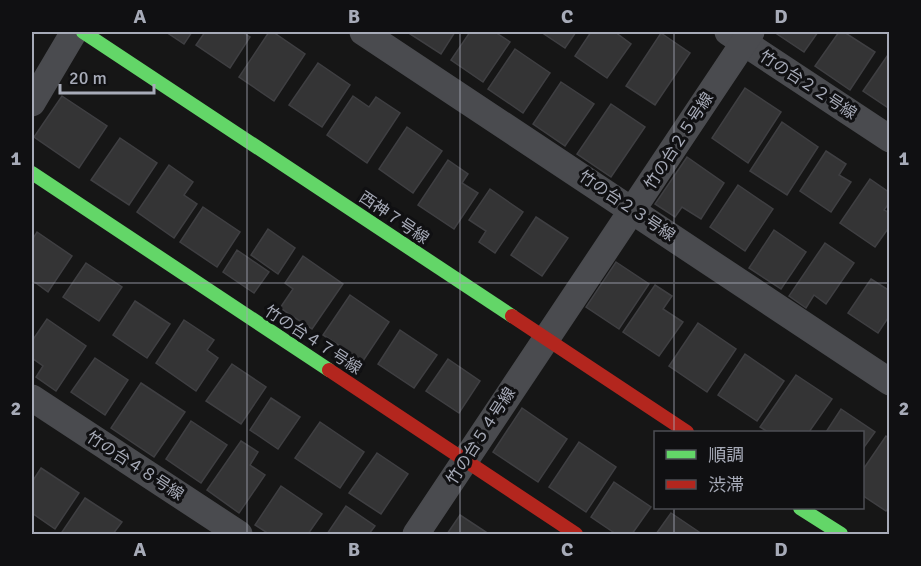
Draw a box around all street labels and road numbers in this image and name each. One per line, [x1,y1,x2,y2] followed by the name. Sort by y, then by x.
[756,46,860,124] street label: 竹の台２２号線
[640,89,718,193] street label: 竹の台２５号線
[575,166,679,246] street label: 竹の台２３号線
[355,187,433,249] street label: 西神７号線
[261,301,365,379] street label: 竹の台４７号線
[442,384,520,488] street label: 竹の台５４号線
[83,427,187,505] street label: 竹の台４８号線

